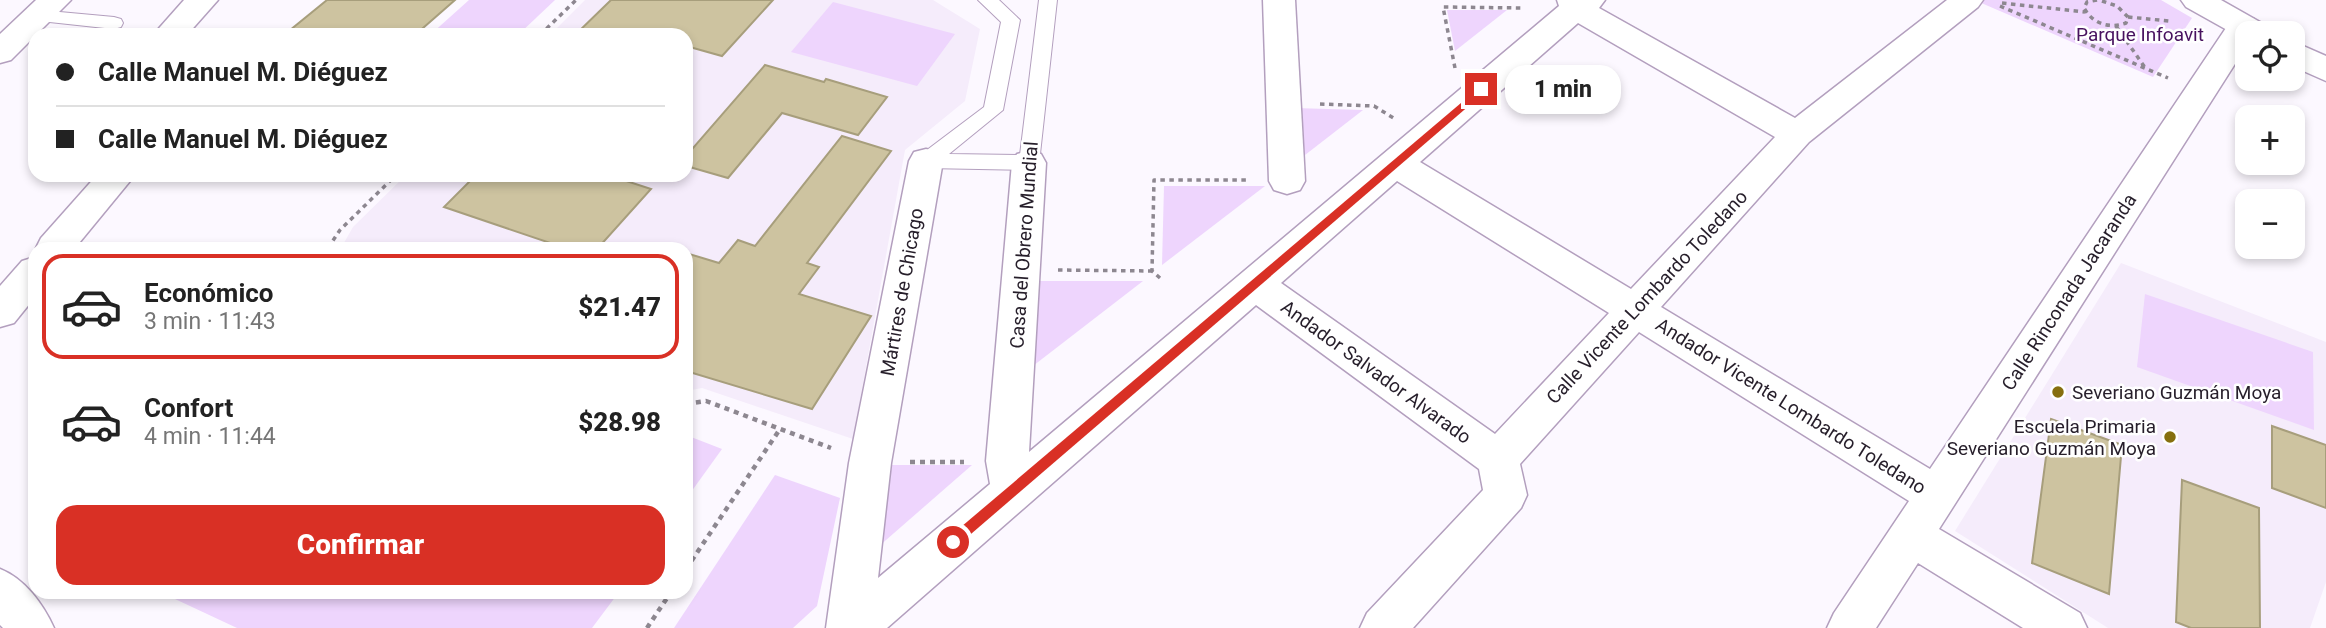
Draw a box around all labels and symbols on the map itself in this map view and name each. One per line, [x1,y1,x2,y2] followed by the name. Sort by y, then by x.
[2076,23,2204,46] park label: Parque Infoavit
[1506,64,1621,114] callout: 1 min
[1465,73,1497,105] route end
[1005,141,1043,349] street label: Casa del Obrero Mundial
[1542,185,1752,409] street label: Calle Vicente Lombardo Toledano
[1997,189,2141,395] street label: Calle Rinconada Jacaranda
[876,206,928,378] street label: Mártires de Chicago
[1276,295,1476,449] street label: Andador Salvador Alvarado
[1652,313,1930,499] street label: Andador Vicente Lombardo Toledano
[2072,381,2281,404] place label: Severiano Guzmán Moya
[2050,384,2066,400] marker: Severiano Guzmán Moya
[1947,415,2156,460] place label: Escuela Primaria Severiano Guzmán Moya
[2162,429,2178,445] marker: Escuela Primaria Severiano Guzmán Moya
[937,526,969,558] route start

